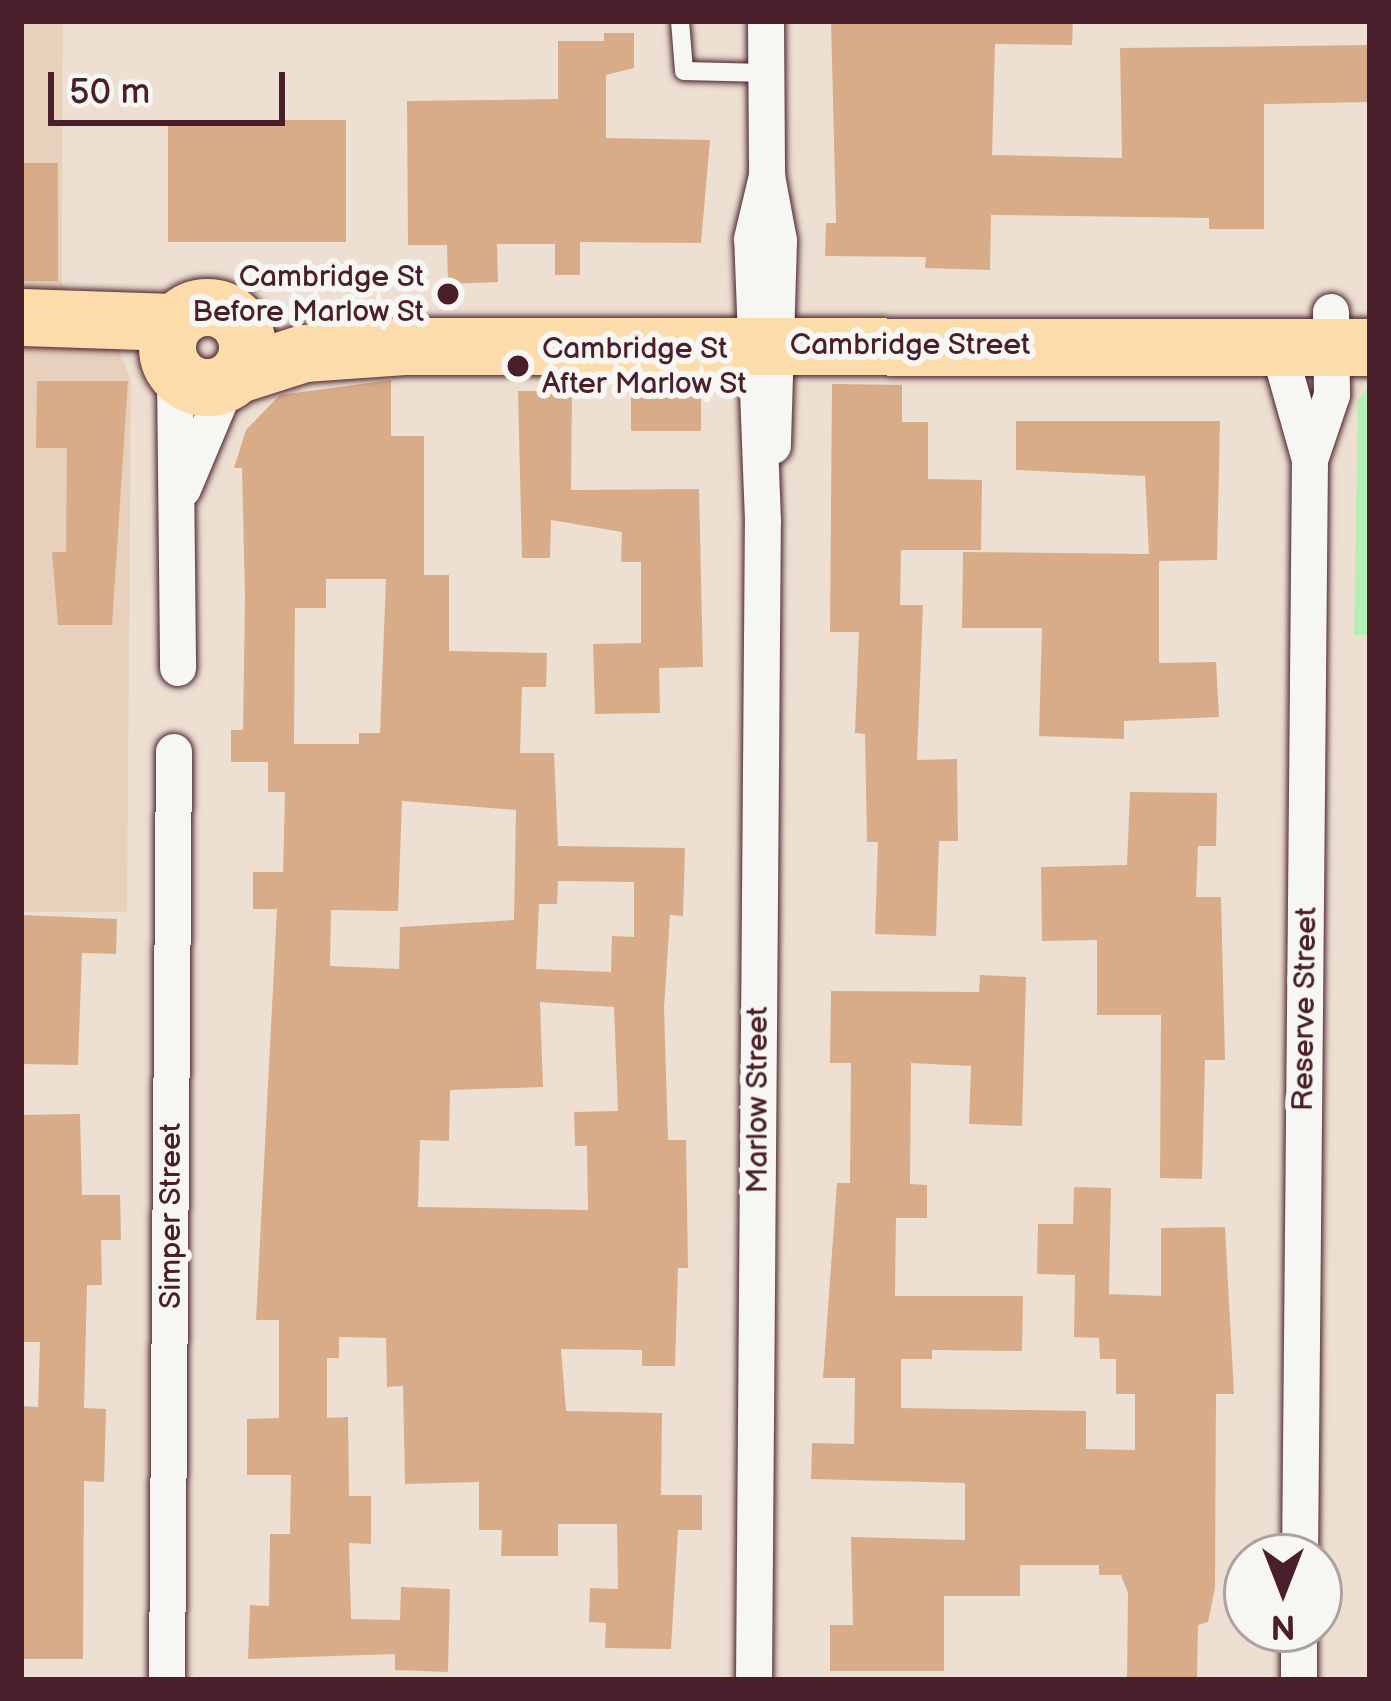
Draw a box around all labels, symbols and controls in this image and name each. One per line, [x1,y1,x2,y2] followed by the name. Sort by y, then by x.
[54,48,291,122] scale bar
[69,71,150,114] text: 50 m
[192,259,424,330] place label: Cambridge St Before Marlow St
[435,281,461,307] marker: Cambridge St Before Marlow St
[790,327,1030,363] street label: Cambridge Street
[542,331,747,401] place label: Cambridge St After Marlow St
[505,353,531,379] marker: Cambridge St After Marlow St
[1285,906,1325,1112] street label: Reserve Street
[740,1006,776,1194] street label: Marlow Street
[153,1123,189,1309] street label: Simper Street
[1223,1533,1343,1653] north arrow
[1271,1606,1295,1646] text: N

